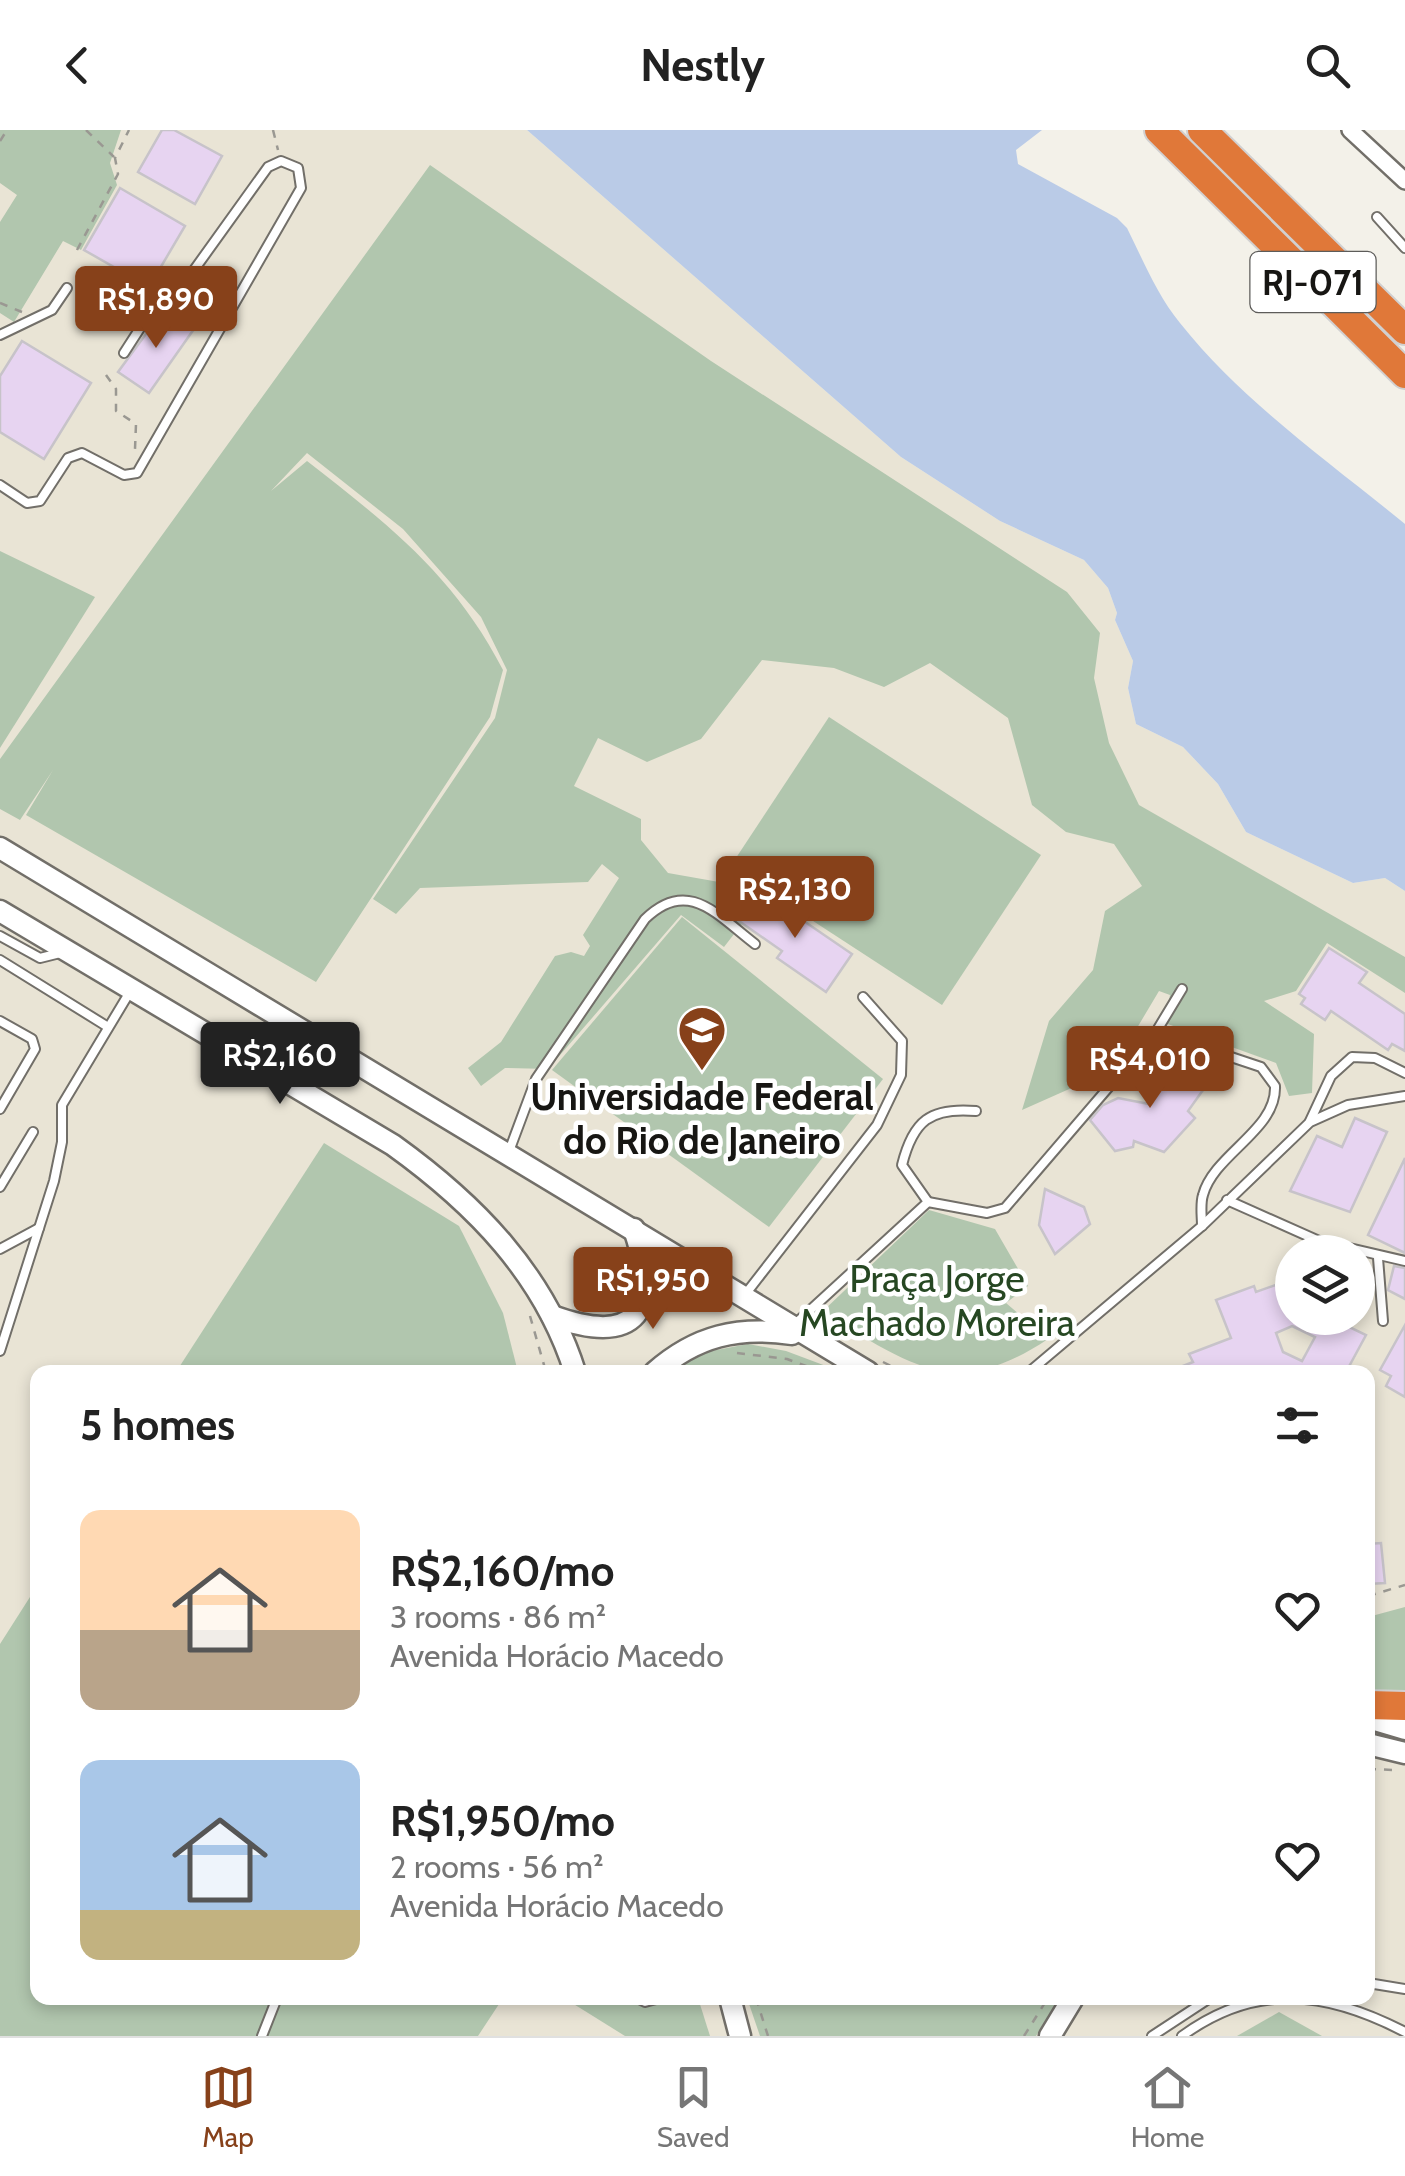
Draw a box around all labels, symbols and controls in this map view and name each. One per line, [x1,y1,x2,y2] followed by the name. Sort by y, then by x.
[50,38,105,93] icon: back
[640,38,765,92] text: Nestly
[1300,38,1355,93] icon: search
[1250,252,1376,312] road number: RJ-071
[64,266,248,351] pin: R$1,890
[97,279,215,318] text: R$1,890
[703,856,887,941] pin: R$2,130
[738,869,852,908] text: R$2,130
[676,1004,728,1072] school or university icon: Universidade Federal do Rio de Janeiro
[188,1022,372,1107] pin: R$2,160
[1058,1026,1242,1111] pin: R$4,010
[223,1035,337,1074] text: R$2,160
[1089,1039,1211,1078] text: R$4,010
[530,1073,874,1164] place label: Universidade Federal do Rio de Janeiro
[1275,1235,1375,1335] map controls
[1275,1235,1375,1335] button: layers
[561,1247,745,1332] pin: R$1,950
[799,1255,1075,1346] park label: Praça Jorge Machado Moreira
[595,1260,711,1299] text: R$1,950
[1270,1398,1325,1453] icon: filters
[80,1399,235,1451] text: 5 homes
[390,1545,615,1597] text: R$2,160/mo
[160,1550,280,1670] icon: home
[1270,1583,1325,1638] icon: heart
[390,1597,606,1636] text: 3 rooms · 86 m²
[390,1636,724,1675] text: Avenida Horácio Macedo
[390,1795,615,1847] text: R$1,950/mo
[160,1800,280,1920] icon: home
[1270,1833,1325,1888] icon: heart
[390,1847,604,1886] text: 2 rooms · 56 m²
[390,1886,724,1925] text: Avenida Horácio Macedo
[201,2060,256,2154] tab: Map
[657,2060,730,2154] tab: Saved
[1131,2060,1204,2154] tab: Home

